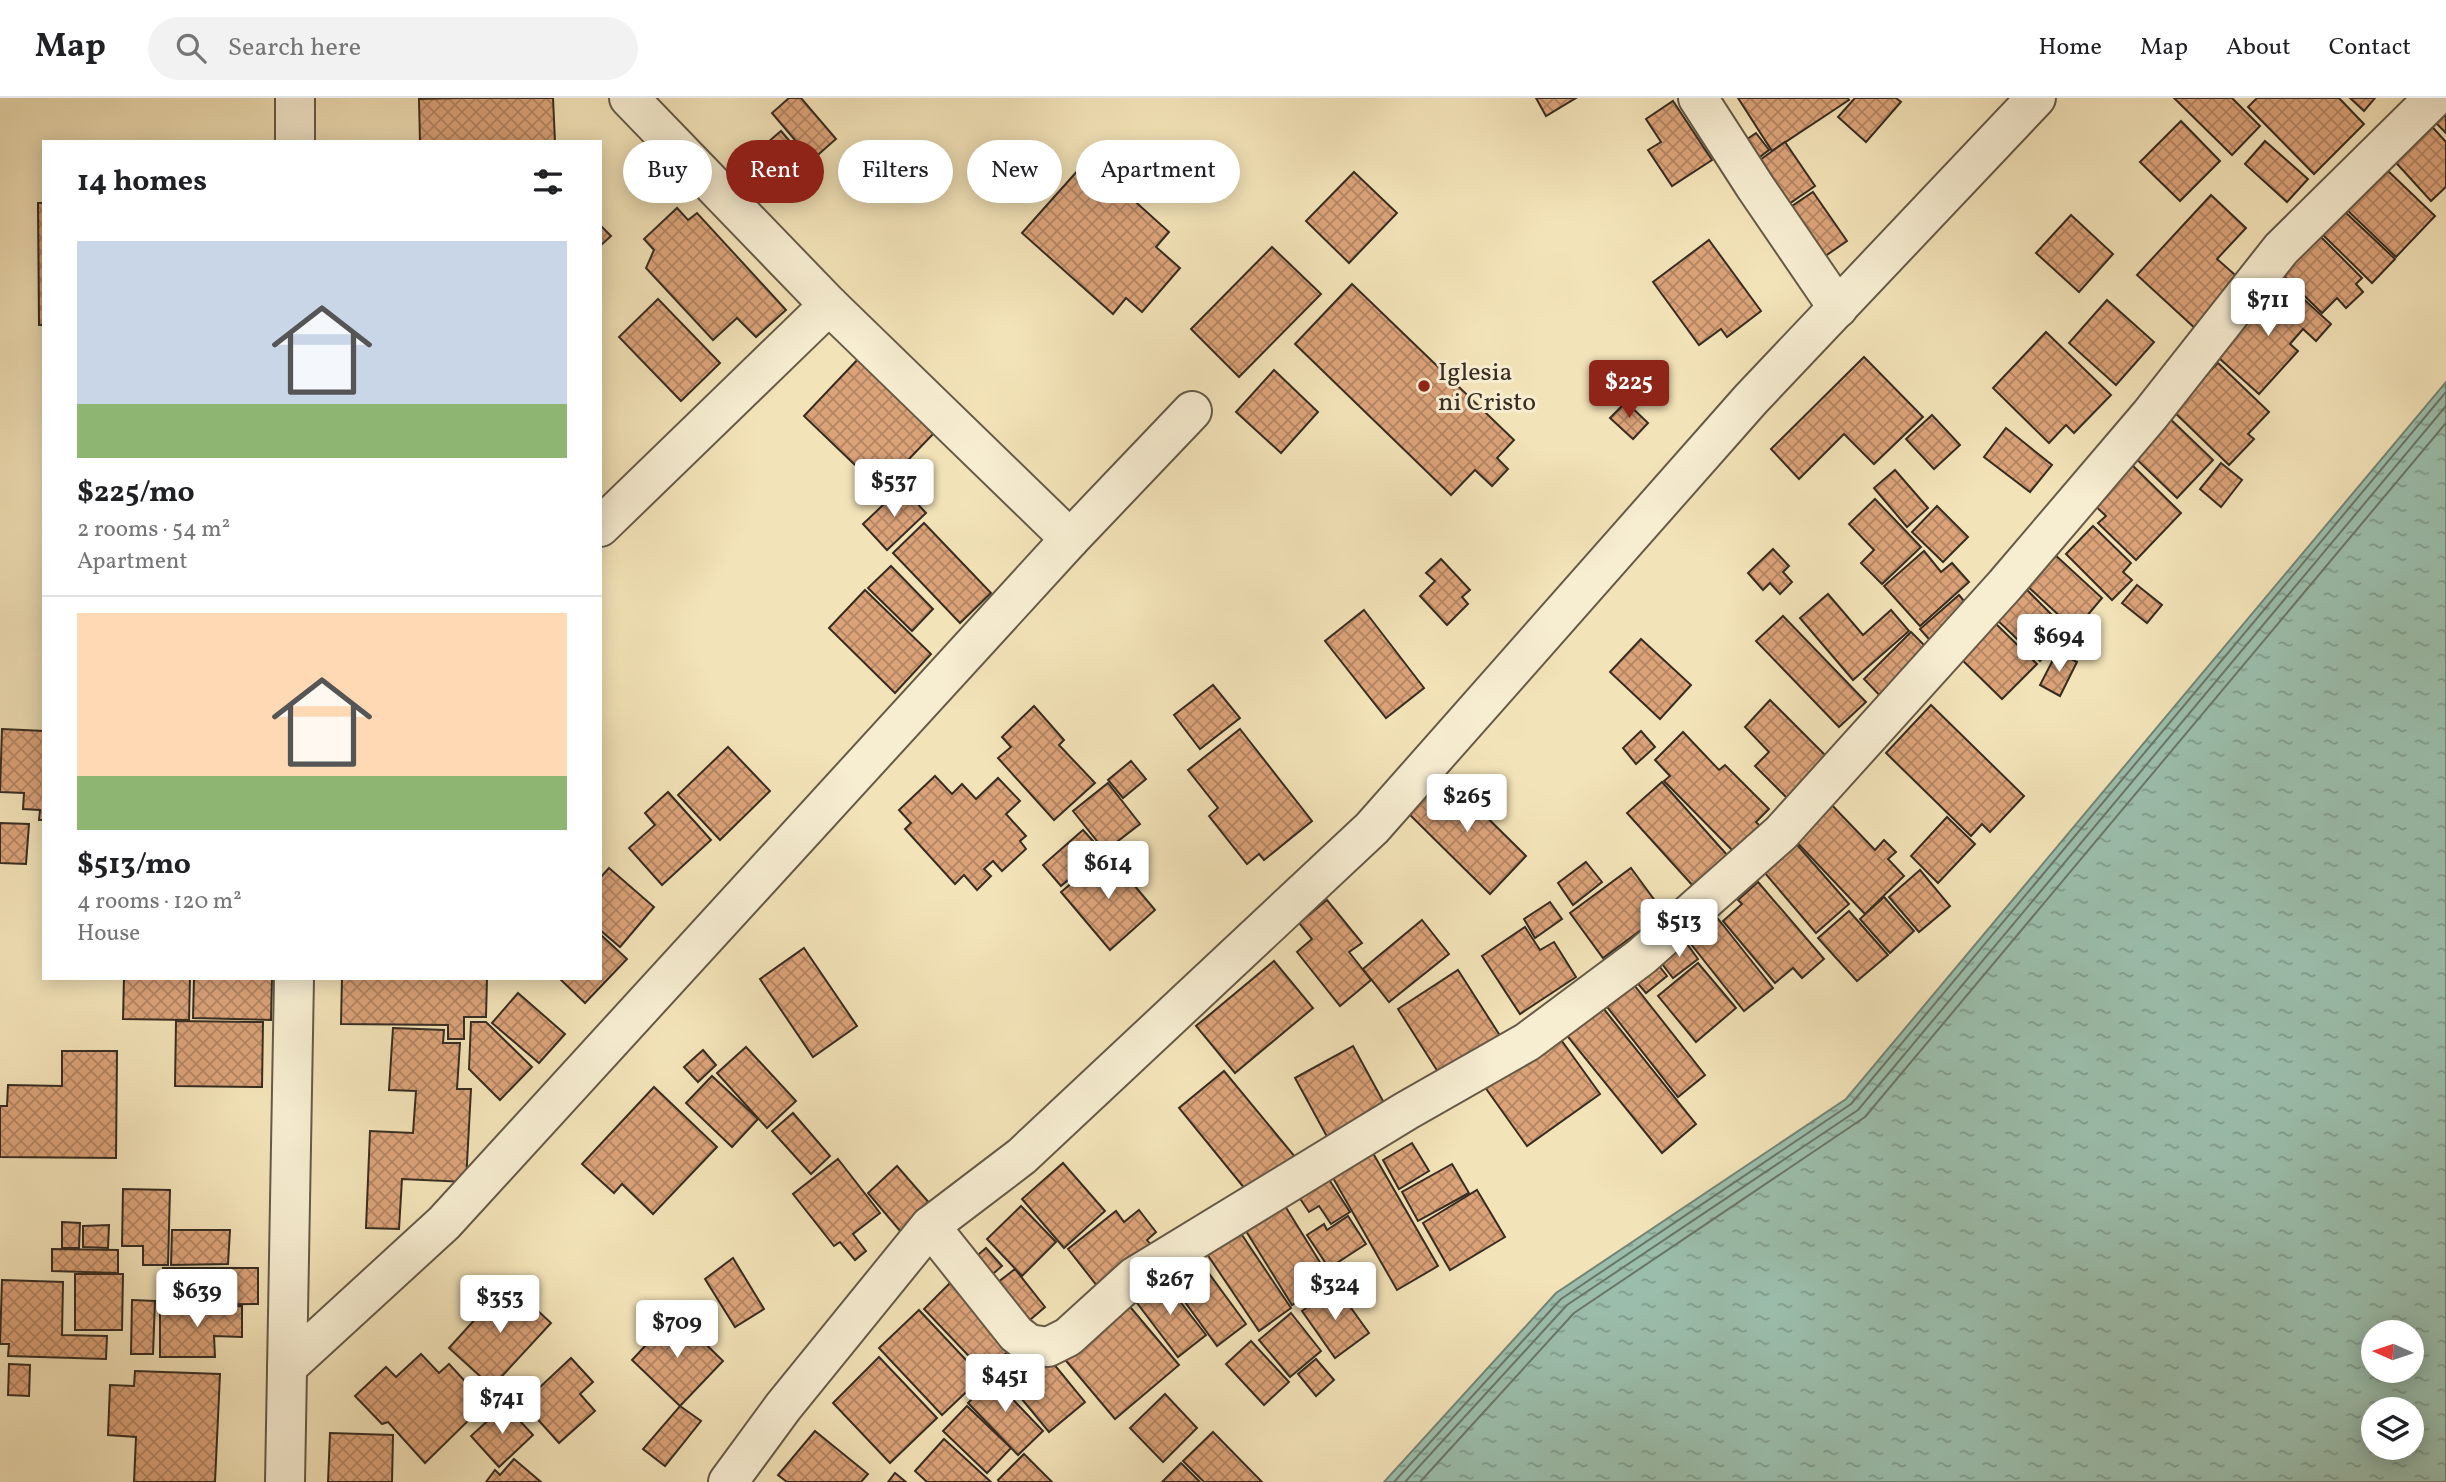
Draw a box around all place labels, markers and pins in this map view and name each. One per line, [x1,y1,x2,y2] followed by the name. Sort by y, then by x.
[2227,278,2309,338] pin: $711
[1438,355,1536,421] place label: Iglesia ni Cristo
[1588,360,1670,420] pin: $225
[1416,378,1432,394] marker: Iglesia ni Cristo
[853,460,935,519] pin: $537
[2018,614,2100,674] pin: $694
[1426,774,1508,834] pin: $265
[1067,842,1149,901] pin: $614
[1638,900,1720,959] pin: $513
[1129,1258,1211,1317] pin: $267
[1294,1262,1376,1322] pin: $324
[156,1270,238,1329] pin: $639
[459,1276,541,1335] pin: $353
[636,1300,718,1360] pin: $709
[964,1354,1046,1414] pin: $451
[461,1376,543,1436] pin: $741

